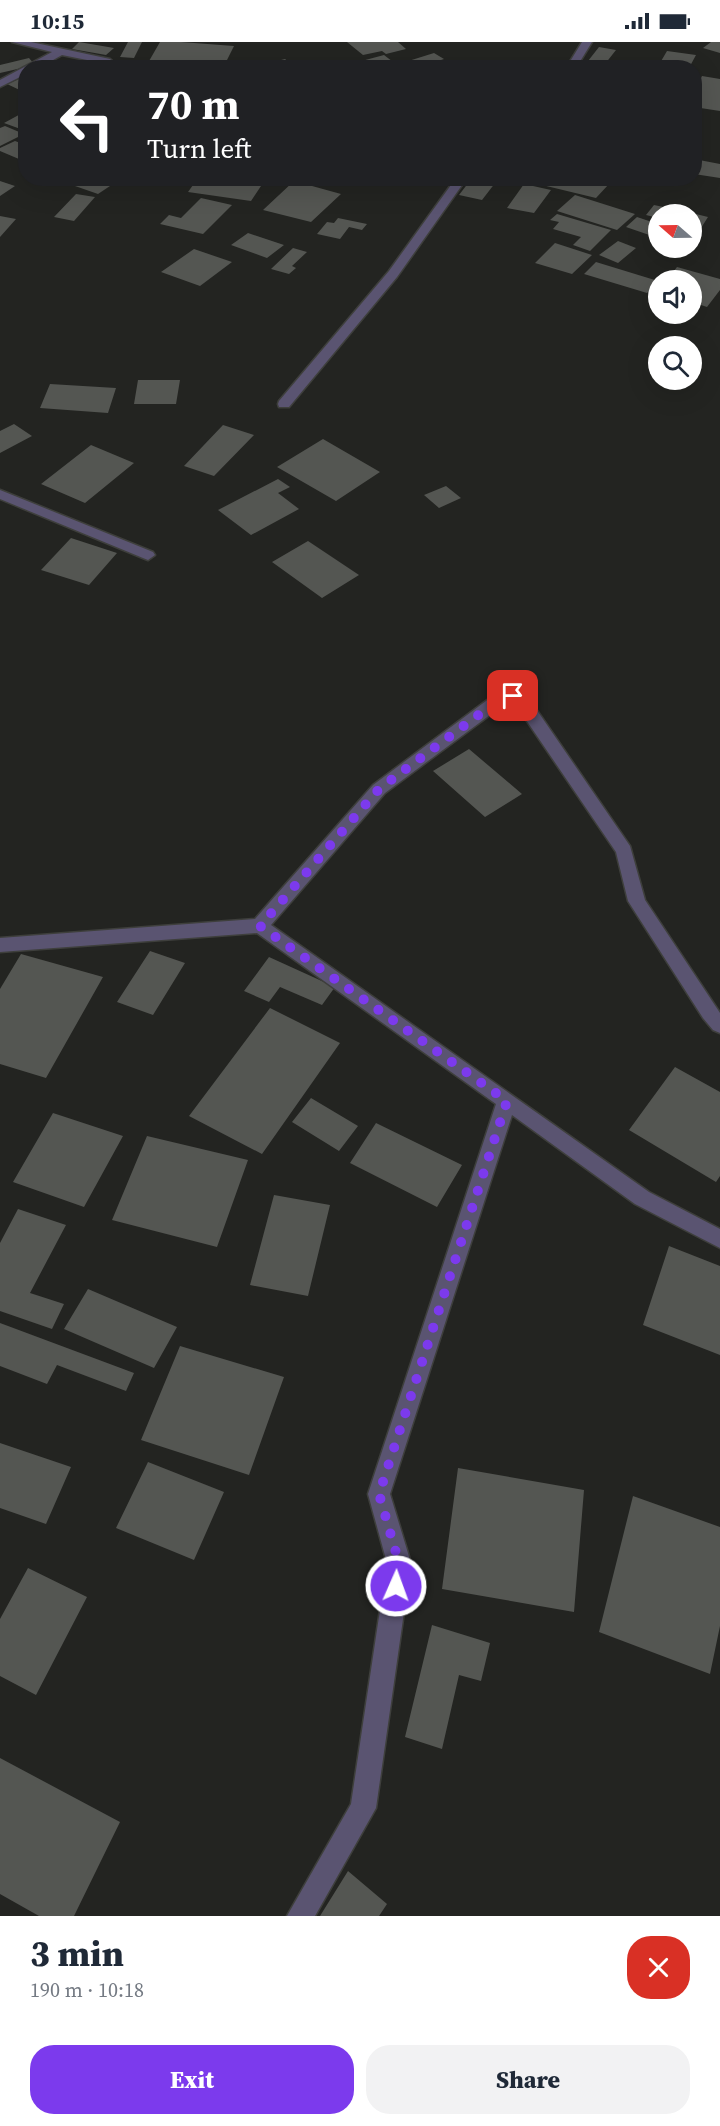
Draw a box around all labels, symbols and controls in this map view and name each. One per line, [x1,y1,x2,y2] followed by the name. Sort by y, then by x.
[30,6,84,36] text: 10:15
[147,75,240,133] text: 70 m
[48,84,126,162] icon: left
[147,130,251,167] text: Turn left
[648,204,702,258] north arrow
[648,204,702,390] map controls
[648,270,702,324] button: sound
[648,336,702,390] button: search
[487,670,538,721] pin
[496,679,529,712] icon: arrive
[364,1554,428,1618] position arrow
[30,1929,124,1978] text: 3 min
[627,1936,690,1999] button: close
[30,1976,144,2004] text: 190 m · 10:18
[30,2045,354,2114] button: Exit
[366,2045,690,2114] button: Share

